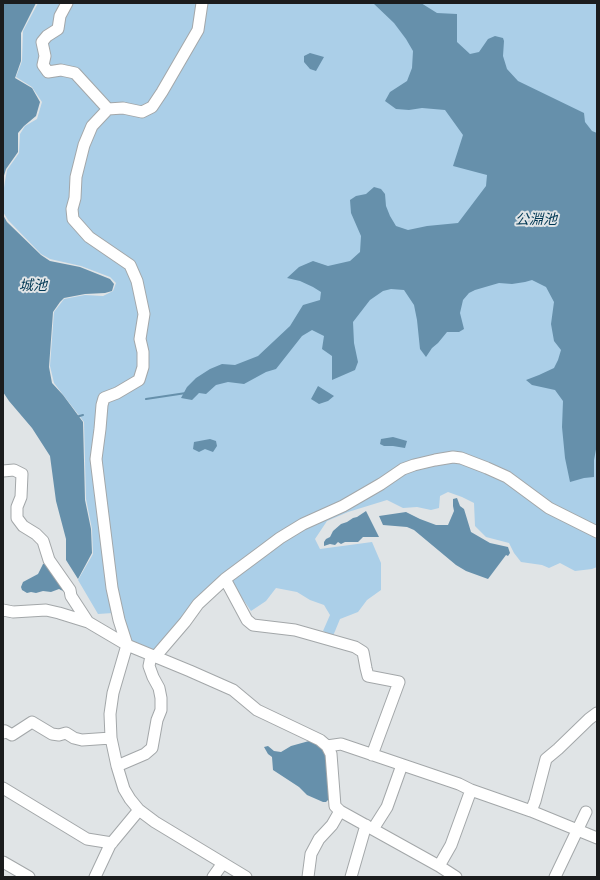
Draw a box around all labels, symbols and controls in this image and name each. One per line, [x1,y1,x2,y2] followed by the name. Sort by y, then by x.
[515,212,557,228] water label: 公淵池
[19,278,47,294] water label: 城池

